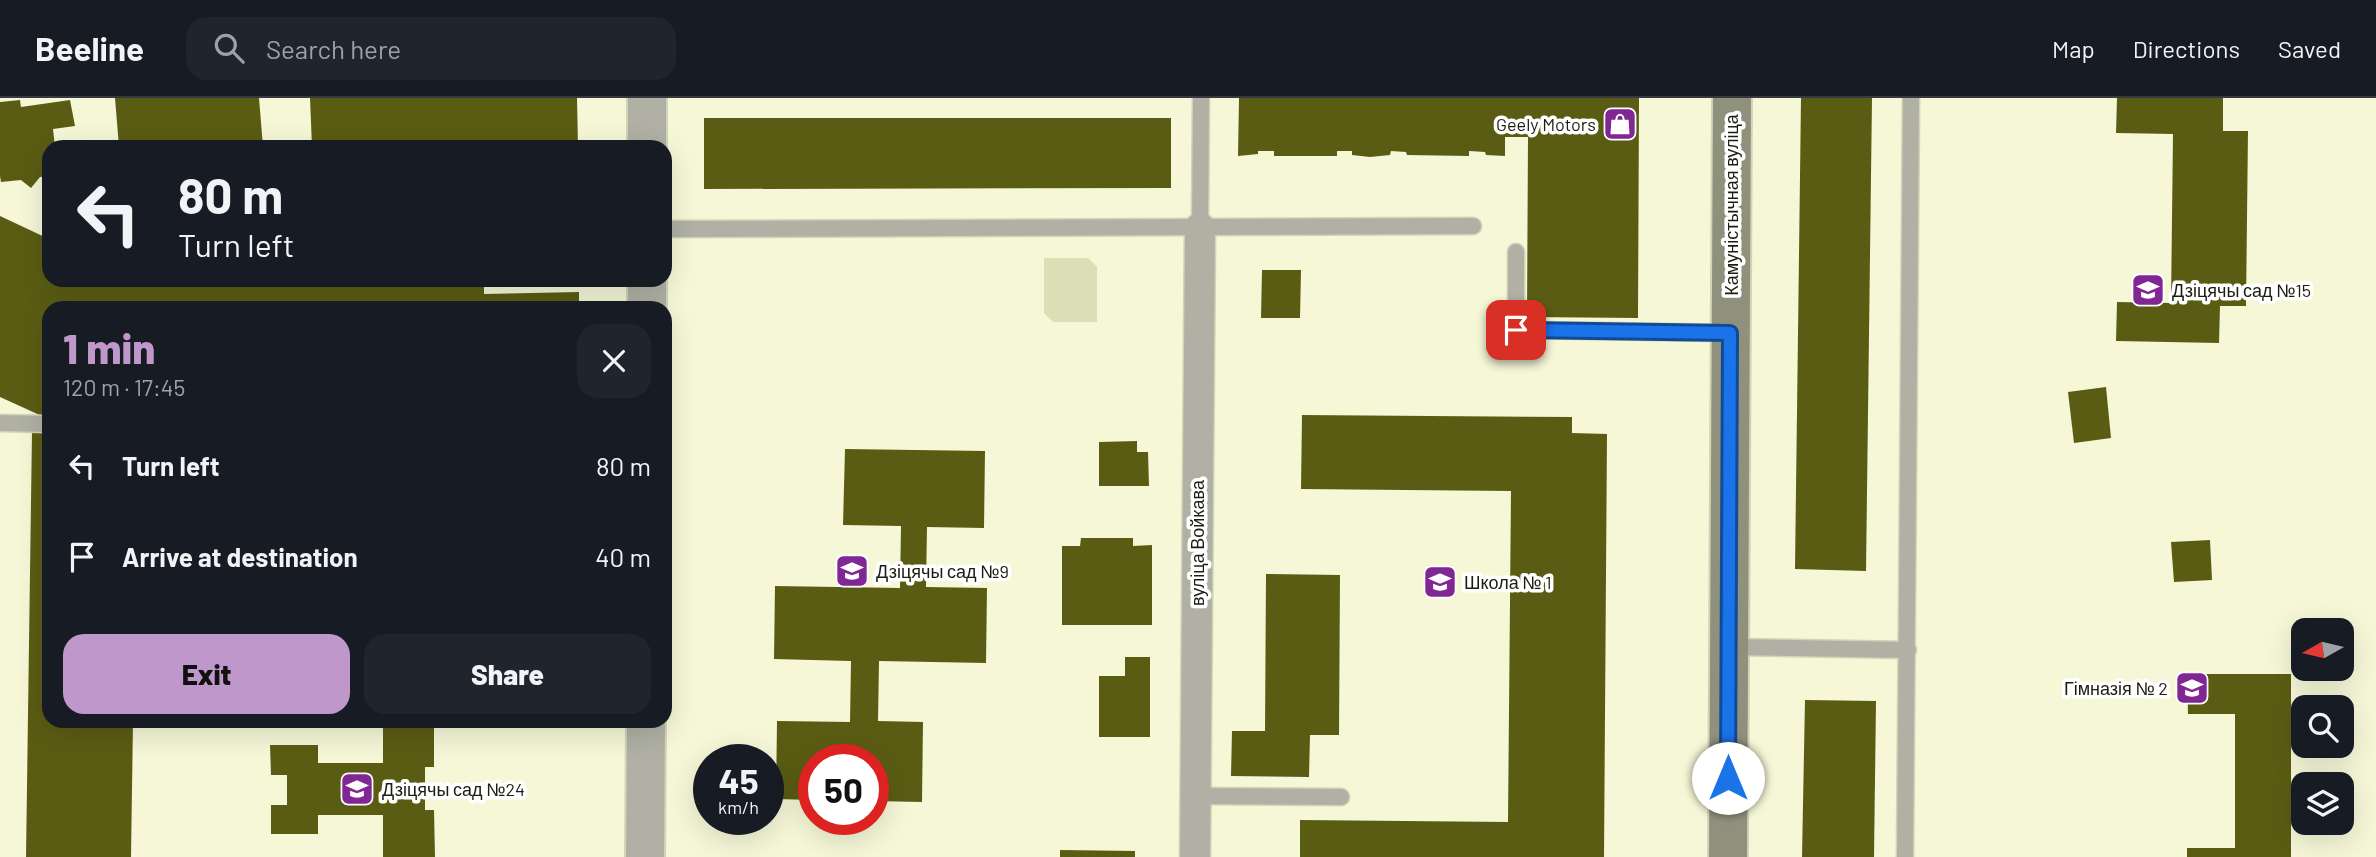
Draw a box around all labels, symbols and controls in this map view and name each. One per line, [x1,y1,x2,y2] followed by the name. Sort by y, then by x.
[186,17,676,80] search box
[35,28,144,68] text: Beeline
[210,29,248,67] icon: search
[266,33,401,64] text: Search here
[2052,34,2095,63] text: Map
[2133,34,2240,63] text: Directions
[2278,34,2341,63] text: Saved
[1601,105,1639,143] shop icon: Geely Motors
[1496,113,1596,135] place label: Geely Motors
[1720,113,1742,296] street label: Камуністычная вуліца
[178,165,283,224] text: 80 m
[63,168,154,259] icon: left
[178,225,295,263] text: Turn left
[2129,271,2167,309] school or university icon: Дзіцячы сад №15
[2172,279,2311,301] place label: Дзіцячы сад №15
[1486,300,1546,360] pin
[1497,311,1535,349] icon: arrive
[63,322,155,372] text: 1 min
[577,324,651,398] button: close
[63,373,185,401] text: 120 m · 17:45
[63,447,101,485] icon: left
[122,450,220,481] text: Turn left
[596,450,651,481] text: 80 m
[1186,479,1208,606] street label: вуліца Войкава
[63,538,101,576] icon: arrive
[122,541,358,572] text: Arrive at destination
[595,541,651,572] text: 40 m
[833,552,871,590] school or university icon: Дзіцячы сад №9
[876,560,1009,582] place label: Дзіцячы сад №9
[1421,563,1459,601] school or university icon: Школа № 1
[1464,571,1552,593] place label: Школа № 1
[2291,618,2354,681] north arrow
[2291,618,2354,835] map controls
[63,634,350,714] button: Exit
[364,634,651,714] button: Share
[2173,669,2211,707] school or university icon: Гімназія № 2
[2064,677,2168,699] place label: Гімназія № 2
[2291,695,2354,758] button: search
[1691,741,1765,815] position arrow
[798,744,889,835] speed limit sign: 50
[718,759,759,801] text: 45
[338,770,376,808] school or university icon: Дзіцячы сад №24
[2291,772,2354,835] button: layers
[382,778,525,800] place label: Дзіцячы сад №24
[718,796,759,818] text: km/h

